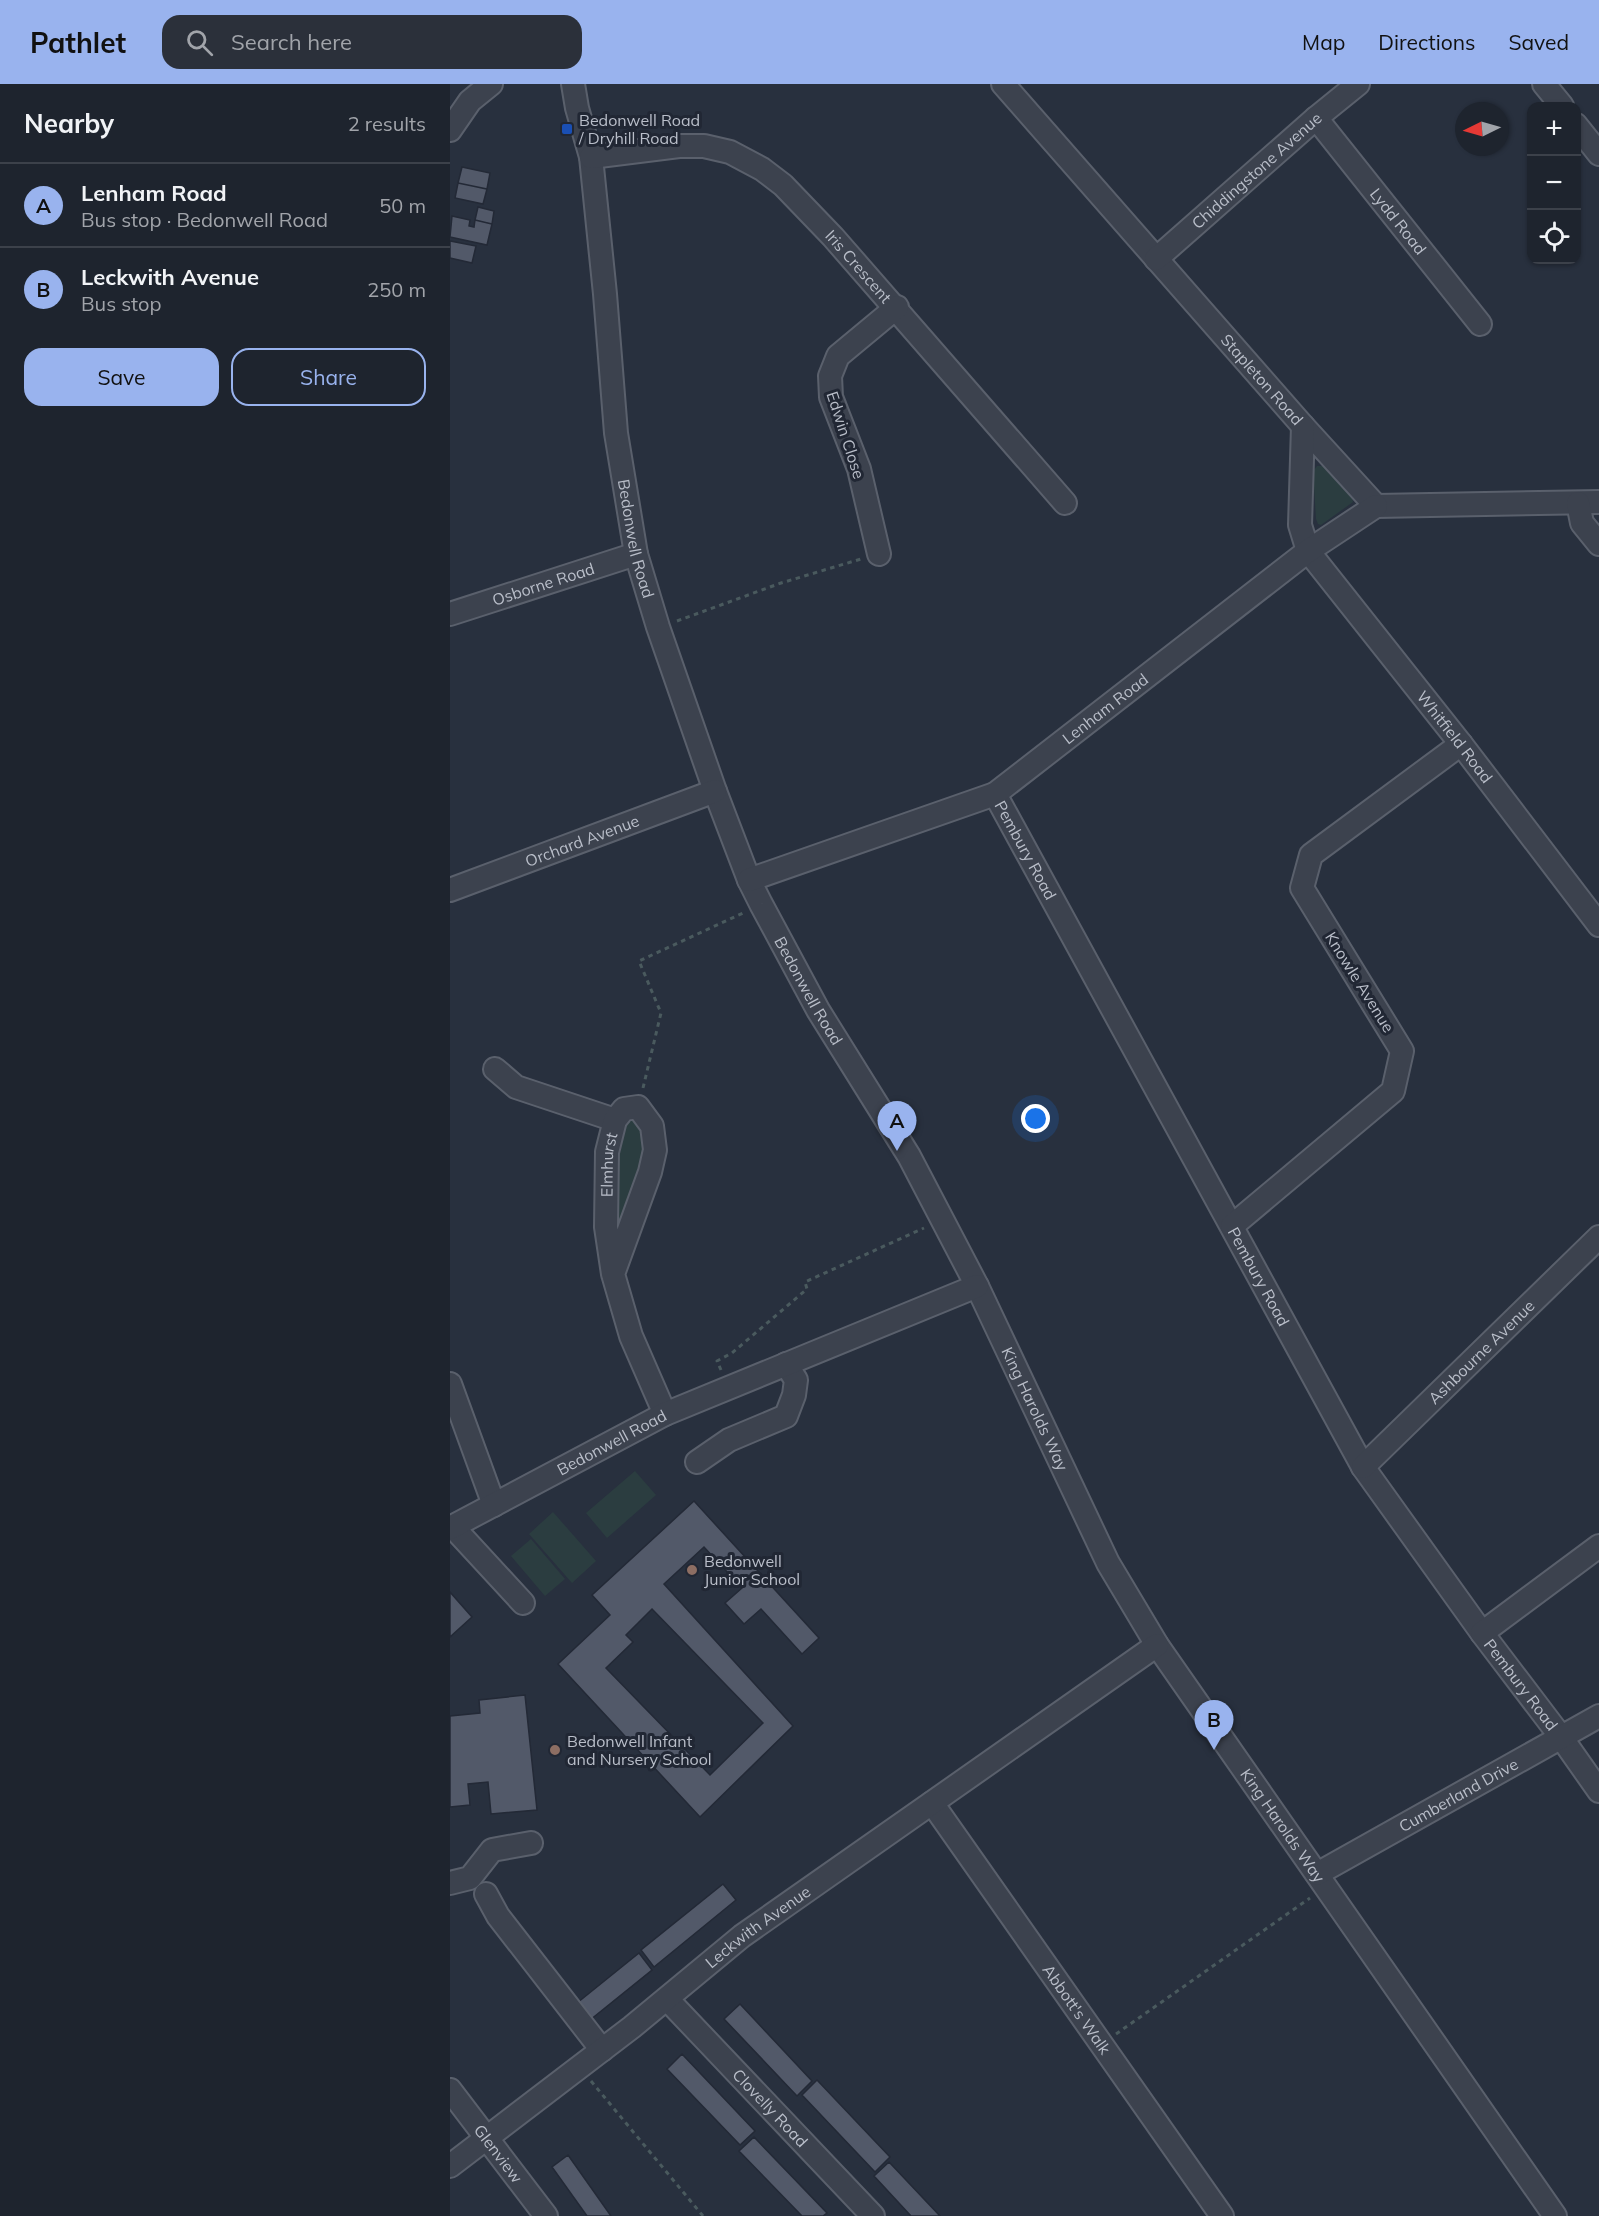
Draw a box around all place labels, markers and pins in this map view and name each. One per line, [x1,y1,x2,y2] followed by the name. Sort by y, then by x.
[578,110,700,148] place label: Bedonwell Road / Dryhill Road
[560,122,574,136] marker: Bedonwell Road / Dryhill Road
[878,1102,916,1151] pin: A
[704,1551,800,1589] place label: Bedonwell Junior School
[685,1563,699,1577] marker: Bedonwell Junior School
[1194,1700,1233,1750] pin: B
[567,1731,712,1769] place label: Bedonwell Infant and Nursery School
[548,1743,562,1757] marker: Bedonwell Infant and Nursery School

